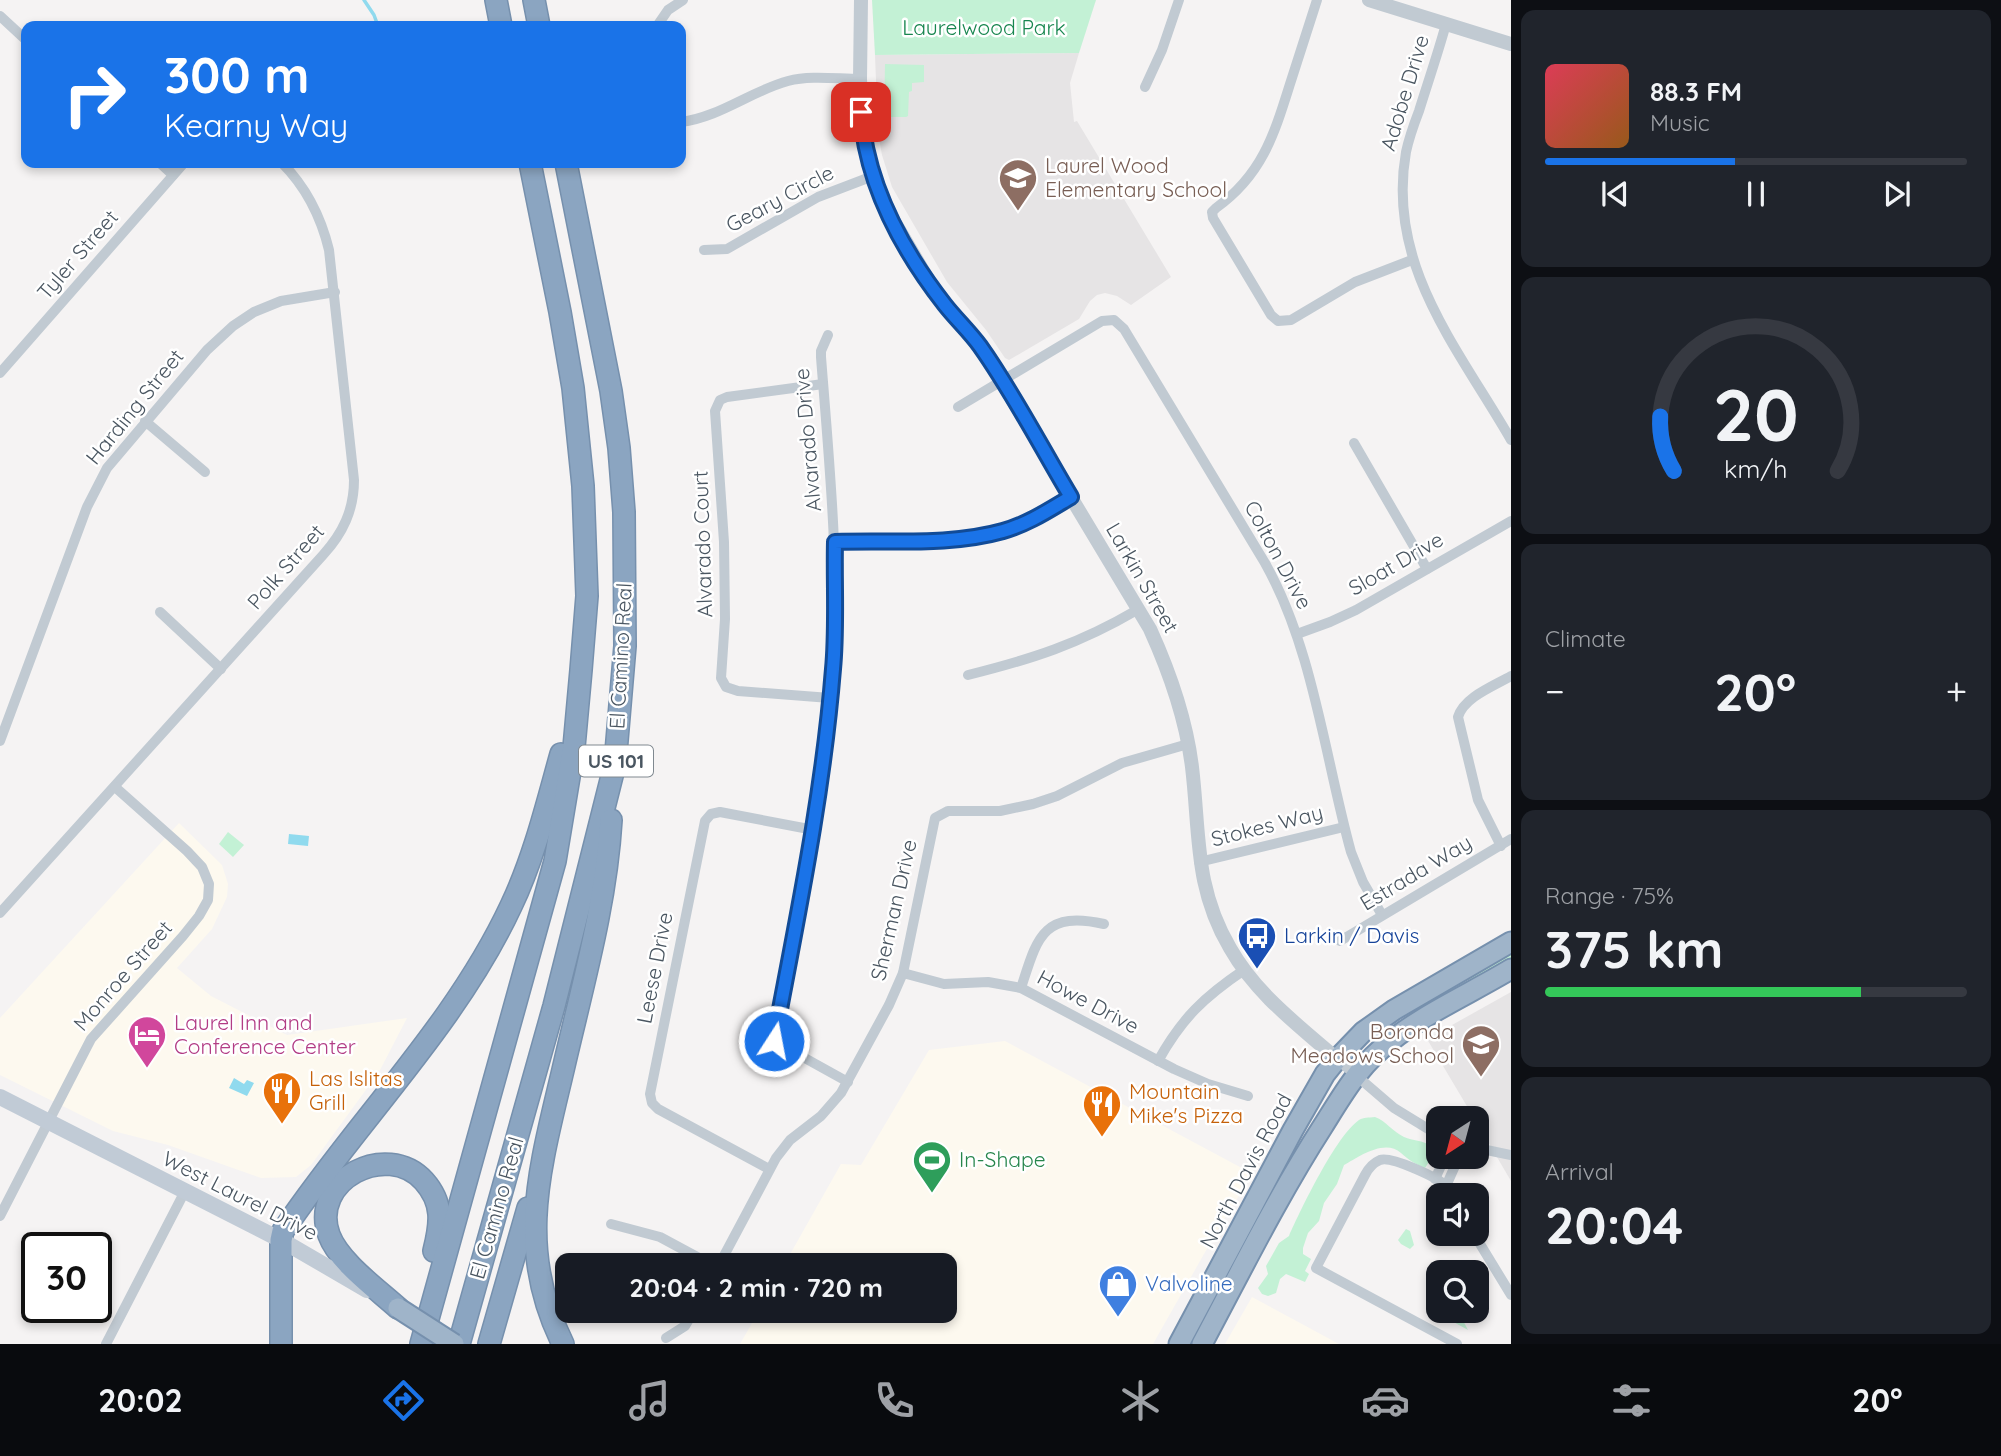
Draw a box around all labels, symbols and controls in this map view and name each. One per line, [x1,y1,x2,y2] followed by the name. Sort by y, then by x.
[902,14,1066,40] park label: Laurelwood Park
[1374,32,1434,154] street label: Adobe Drive
[164,44,309,105] text: 300 m
[49,49,140,140] icon: right
[1650,75,1742,108] text: 88.3 FM
[831,82,891,142] pin
[842,93,880,131] icon: arrive
[164,105,348,145] text: Kearny Way
[1650,108,1710,137] text: Music
[1045,152,1227,202] place label: Laurel Wood Elementary School
[997,157,1039,212] school or university icon: Laurel Wood Elementary School
[721,159,838,237] street label: Geary Circle
[1596,175,1634,213] icon: previous
[1737,175,1775,213] icon: pause
[1878,175,1916,213] icon: next
[31,204,123,305] street label: Tyler Street
[80,343,189,469] street label: Harding Street
[788,367,826,513] street label: Alvarado Drive
[1713,369,1799,460] text: 20
[1724,453,1788,484] text: km/h
[686,470,718,618] street label: Alvarado Court
[1239,496,1318,613] street label: Colton Drive
[241,518,329,614] street label: Polk Street
[1101,518,1185,637] street label: Larkin Street
[1343,526,1448,601] street label: Sloat Drive
[603,582,637,730] street label: El Camino Real
[1545,624,1626,653] text: Climate
[1714,659,1796,724] text: 20°
[1545,667,1565,715] text: −
[1946,667,1967,715] text: +
[579,746,653,776] road number: US 101
[1208,799,1325,851] street label: Stokes Way
[1355,829,1476,916] street label: Estrada Way
[864,837,922,983] street label: Sherman Drive
[1545,881,1674,910] text: Range · 75%
[630,910,678,1026] street label: Leese Drive
[67,915,177,1036] street label: Monroe Street
[1236,915,1278,970] bus stop icon: Larkin / Davis
[1545,916,1724,981] text: 375 km
[1284,922,1419,948] place label: Larkin / Davis
[1033,963,1144,1039] street label: Howe Drive
[737,1004,811,1078] position arrow
[174,1009,356,1059] place label: Laurel Inn and Conference Center
[126,1014,168,1069] hotel icon: Laurel Inn and Conference Center
[1290,1018,1454,1068] place label: Boronda Meadows School
[1460,1023,1502,1078] school or university icon: Boronda Meadows School
[309,1065,403,1115] place label: Las Islitas Grill
[261,1070,303,1125] restaurant icon: Las Islitas Grill
[1129,1078,1243,1128] place label: Mountain Mike's Pizza
[1081,1083,1123,1138] restaurant icon: Mountain Mike's Pizza
[1193,1089,1297,1252] street label: North Davis Road
[1426,1106,1489,1169] north arrow
[1426,1106,1489,1323] map controls
[463,1134,529,1282] street label: El Camino Real
[911,1139,953,1194] sports icon: In-Shape
[158,1145,322,1245] street label: West Laurel Drive
[959,1146,1046,1172] place label: In-Shape
[1545,1157,1614,1186] text: Arrival
[1426,1183,1489,1246] button: sound
[1545,1192,1683,1257] text: 20:04
[21,1232,112,1323] speed limit sign: 30
[1426,1260,1489,1323] button: search
[1097,1263,1139,1318] shop icon: Valvoline
[1145,1270,1233,1296] place label: Valvoline
[629,1271,883,1304] text: 20:04 · 2 min · 720 m
[379,1376,428,1425] icon: directions
[625,1376,674,1425] icon: music
[870,1376,919,1425] icon: phone
[1116,1376,1165,1425] icon: climate
[1361,1376,1410,1425] icon: car
[1607,1376,1656,1425] icon: filters
[98,1380,183,1420] text: 20:02
[1852,1380,1903,1420] text: 20°

